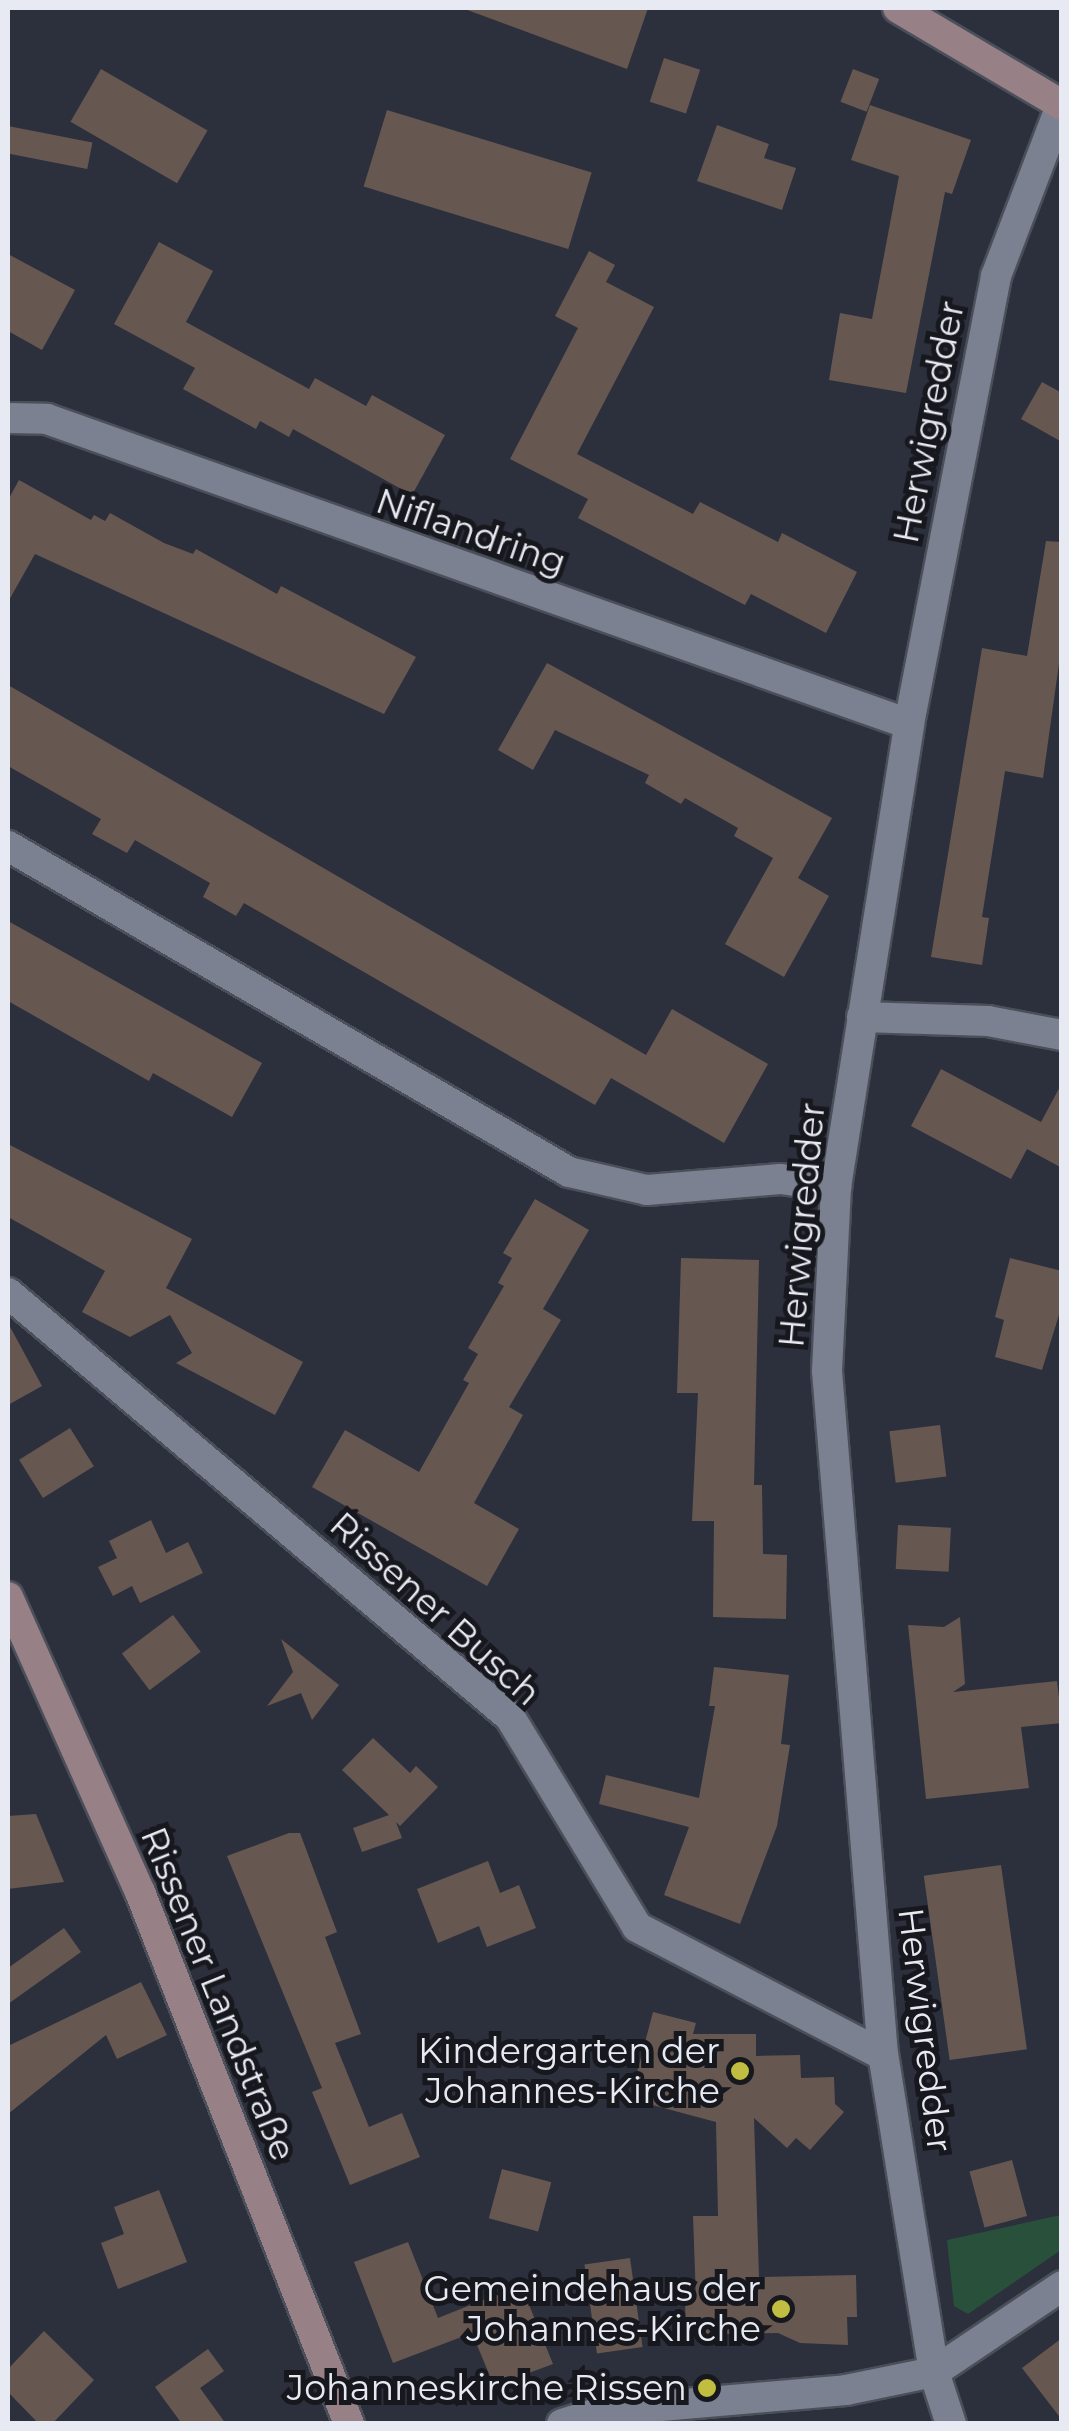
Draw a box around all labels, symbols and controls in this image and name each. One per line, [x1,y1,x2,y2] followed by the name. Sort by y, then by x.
[885,297,973,547] street label: Herwigredder
[371,480,571,584] street label: Niflandring
[770,1101,834,1349] street label: Herwigredder
[321,1504,549,1714] street label: Rissener Busch
[132,1821,304,2167] street label: Rissener Landstraße
[889,1906,961,2154] street label: Herwigredder
[418,2030,720,2112] place label: Kindergarten der Johannes-Kirche
[729,2060,751,2082] marker: Kindergarten der Johannes-Kirche
[424,2268,761,2350] place label: Gemeindehaus der Johannes-Kirche
[770,2298,792,2320] marker: Gemeindehaus der Johannes-Kirche
[287,2367,687,2409] place label: Johanneskirche Rissen
[696,2377,718,2399] marker: Johanneskirche Rissen

